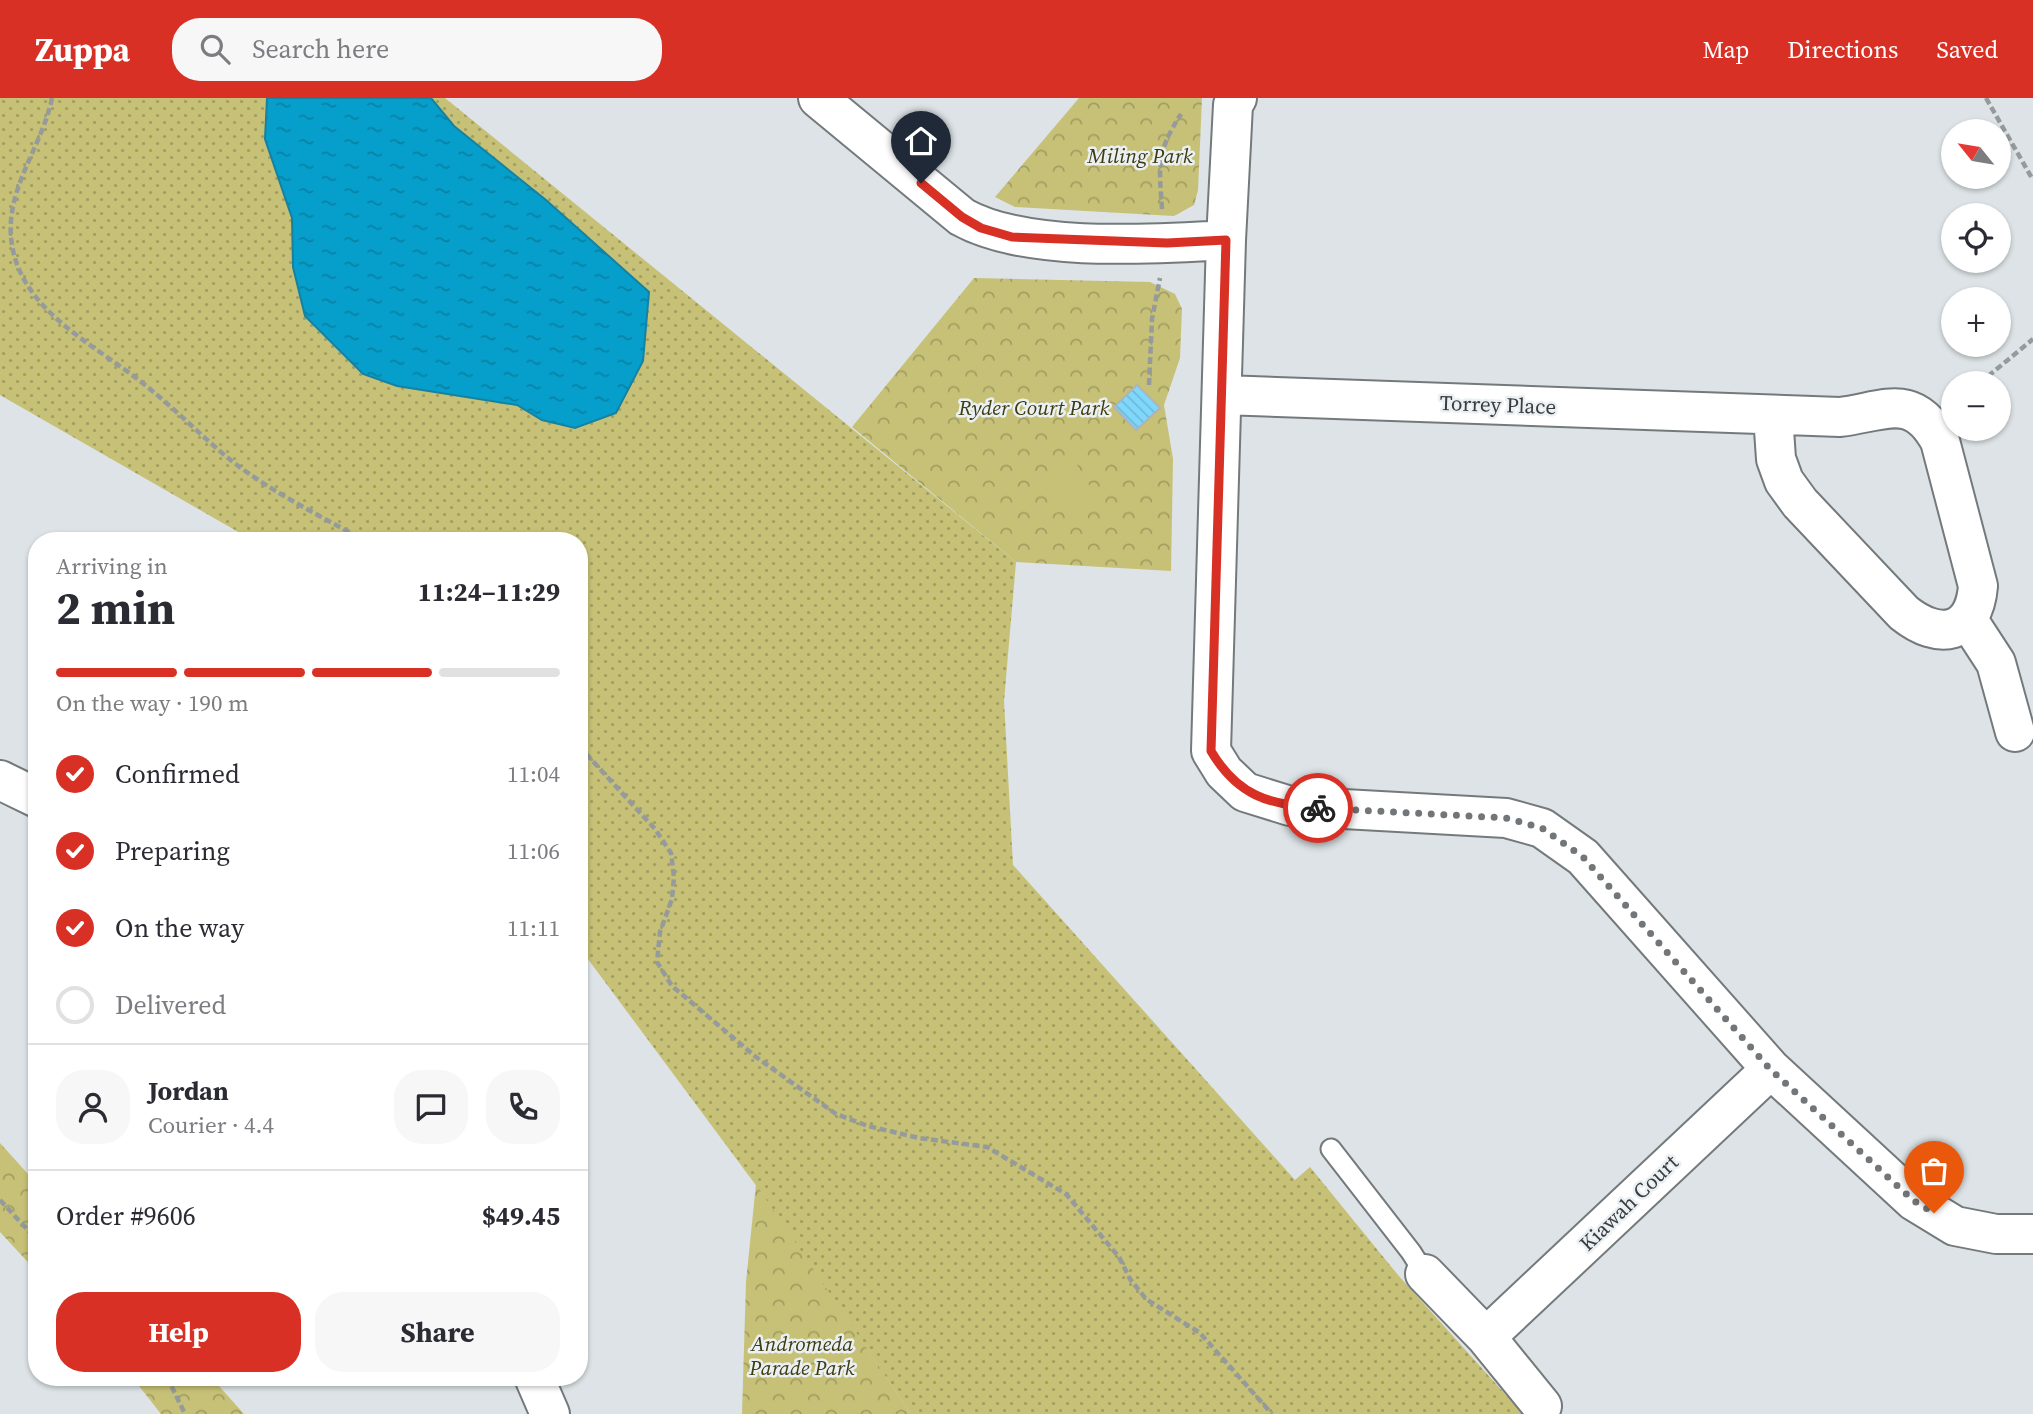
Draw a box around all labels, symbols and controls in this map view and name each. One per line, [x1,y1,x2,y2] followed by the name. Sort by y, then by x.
[172,18,662,81] search box
[35,27,130,72] text: Zuppa
[196,30,234,68] icon: search
[252,31,389,67] text: Search here
[1702,33,1749,66] text: Map
[1787,33,1898,66] text: Directions
[1936,33,1998,66] text: Saved
[891,111,951,183] pin
[1941,119,2011,189] north arrow
[1941,119,2011,441] map controls
[902,122,940,160] icon: home
[1086,141,1193,170] park label: Miling Park
[1941,203,2011,273] button: locate
[1941,287,2011,357] button: +
[1941,371,2011,441] button: −
[1439,388,1557,421] street label: Torrey Place
[958,393,1110,422] park label: Ryder Court Park
[56,550,168,582] text: Arriving in
[418,574,560,610] text: 11:24–11:29
[56,576,175,639] text: 2 min
[56,687,249,719] text: On the way · 190 m
[56,755,94,793] icon: check
[115,756,240,792] text: Confirmed
[507,758,560,790] text: 11:04
[1283,773,1353,843] courier
[1299,789,1337,827] icon: bike
[56,832,94,870] icon: check
[115,833,230,869] text: Preparing
[507,835,560,867] text: 11:06
[56,909,94,947] icon: check
[115,910,244,946] text: On the way
[507,912,560,944] text: 11:11
[115,987,226,1023] text: Delivered
[56,1070,130,1144] button: person
[394,1070,468,1144] button: chat
[486,1070,560,1144] button: phone
[148,1073,229,1109] text: Jordan
[148,1109,274,1141] text: Courier · 4.4
[1904,1141,1964,1213] pin
[1573,1148,1685,1257] street label: Kiawah Court
[1915,1152,1953,1190] icon: bag
[56,1198,196,1234] text: Order #9606
[482,1198,560,1234] text: $49.45
[56,1292,301,1372] button: Help
[315,1292,560,1372] button: Share
[748,1329,855,1382] park label: Andromeda Parade Park

